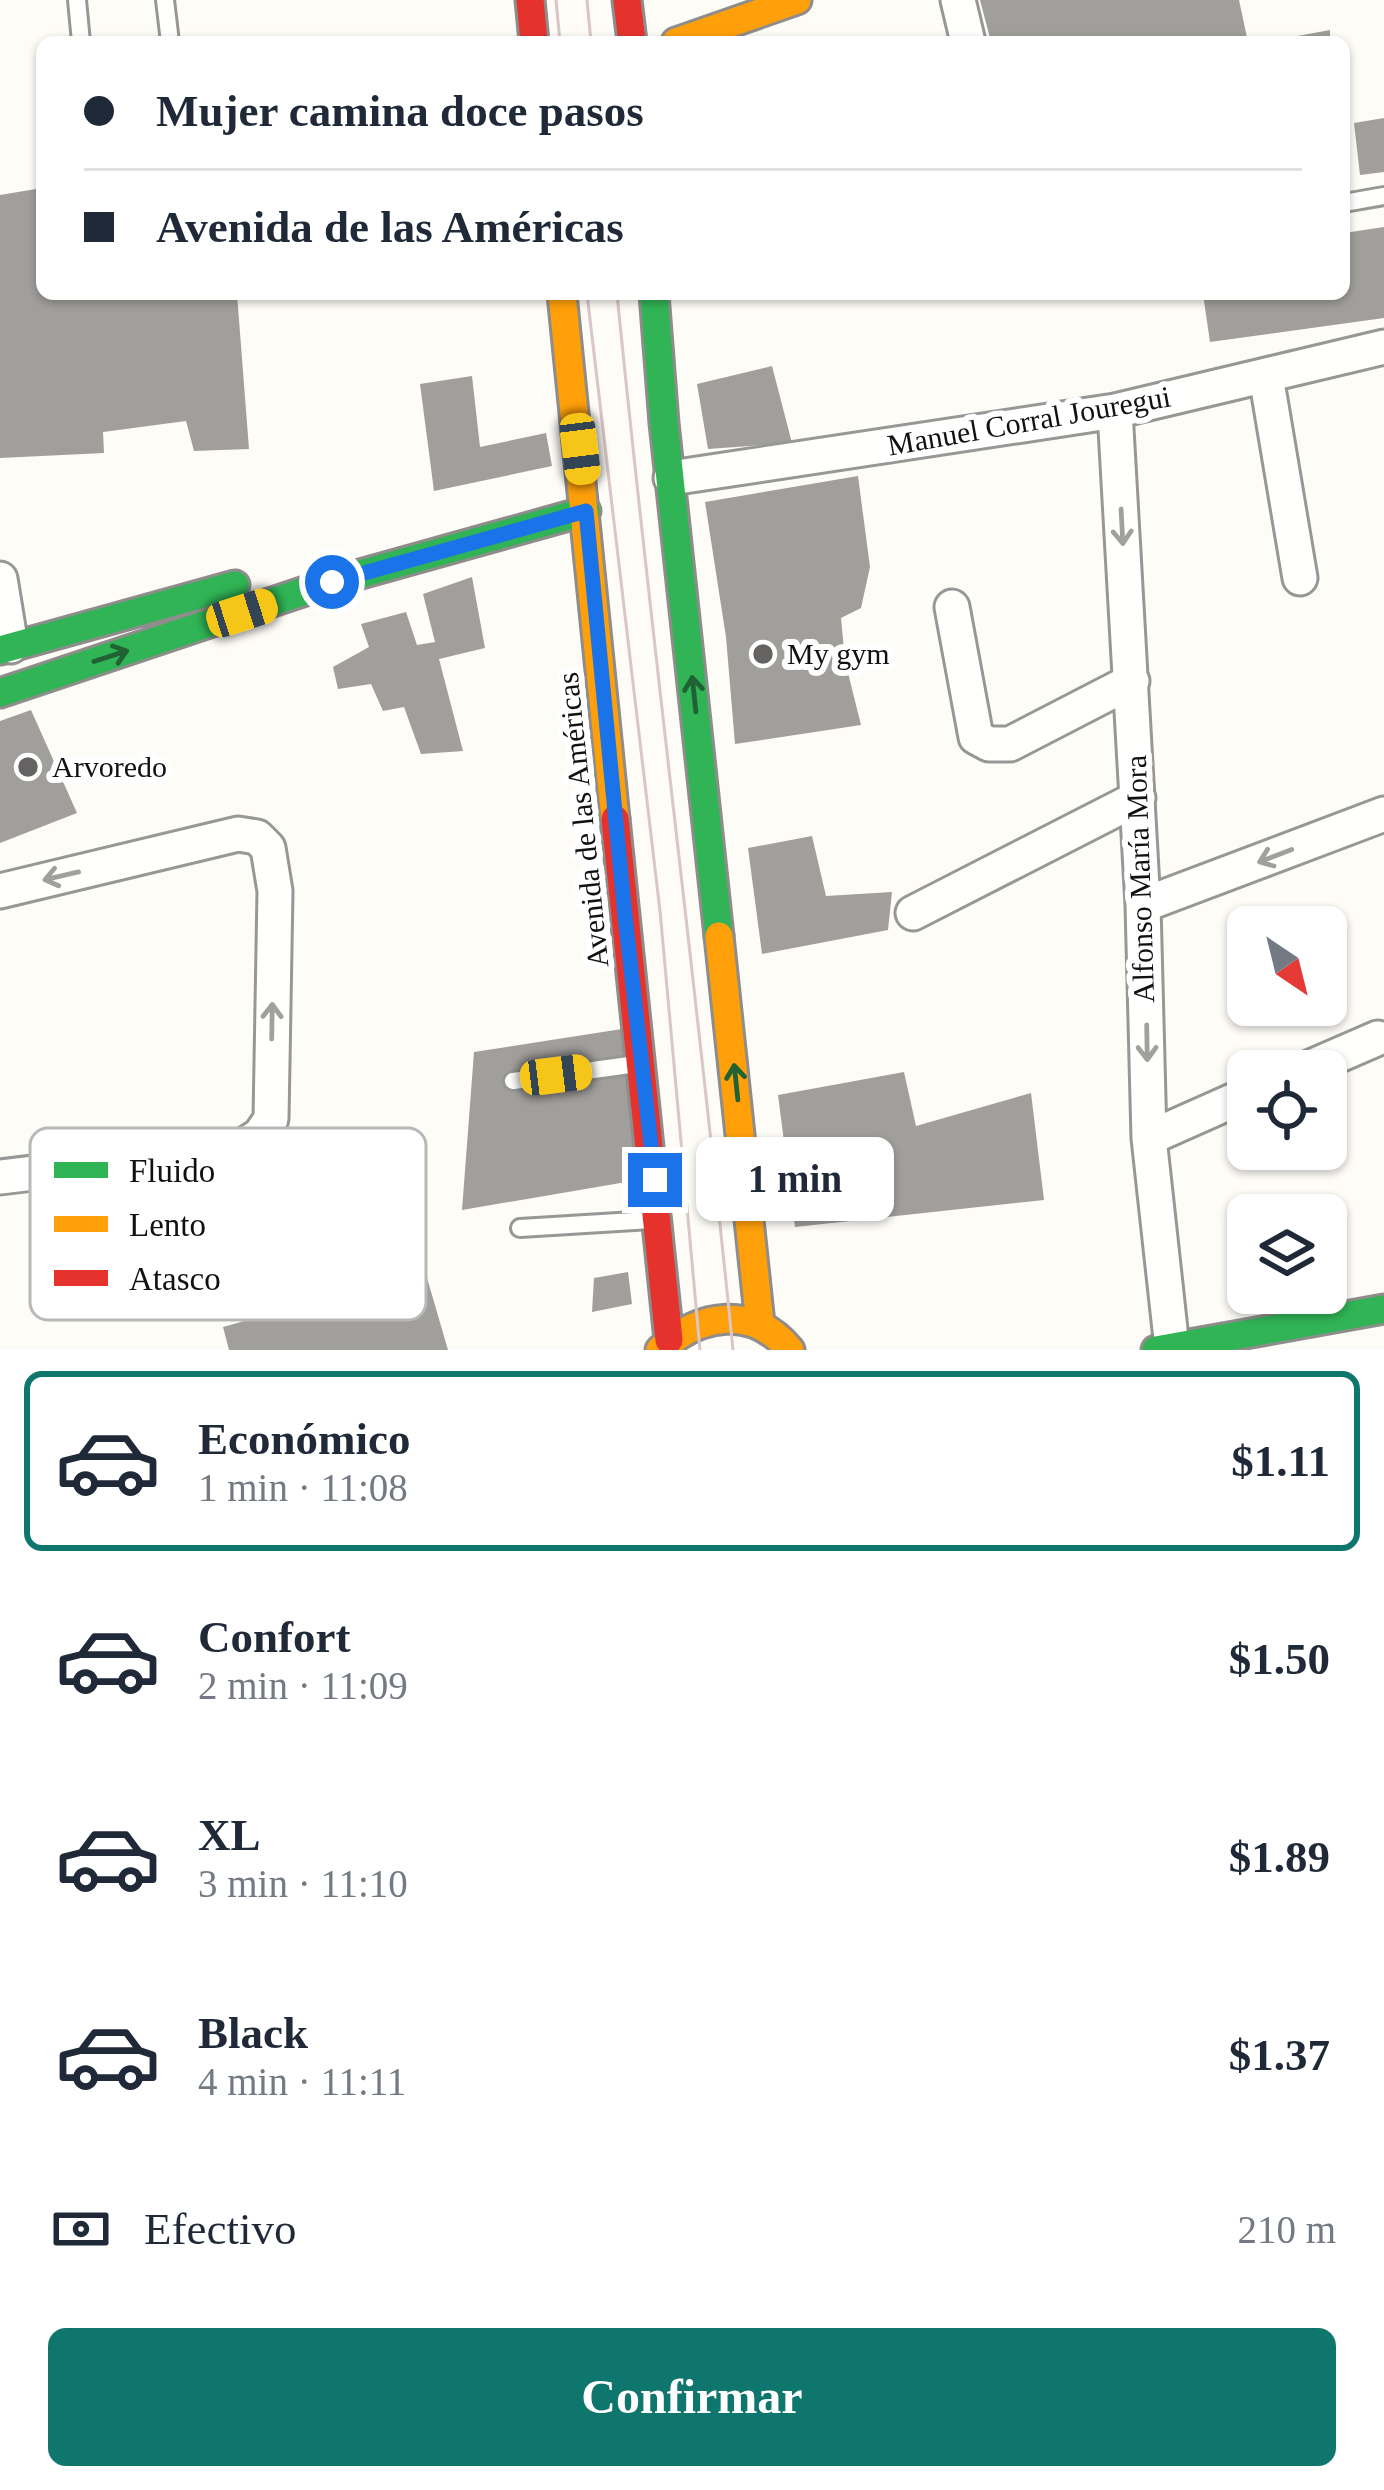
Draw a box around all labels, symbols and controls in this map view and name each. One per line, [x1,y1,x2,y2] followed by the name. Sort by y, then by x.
[156,86,644,136] text: Mujer camina doce pasos
[156,202,624,252] text: Avenida de las Américas
[885,379,1173,462] street label: Manuel Corral Jouregui
[558,411,602,487] car
[1111,507,1134,546] one-way arrow
[305,555,359,609] route start
[202,585,282,641] car
[787,637,890,670] place label: My gym
[750,641,776,667] marker: My gym
[92,644,129,665] one-way arrow
[551,671,614,969] street label: Avenida de las Américas
[682,675,705,714] one-way arrow
[52,750,167,783] place label: Arvoredo
[15,754,41,780] marker: Arvoredo
[1119,754,1160,1004] street label: Alfonso María Mora
[1257,846,1294,868] one-way arrow
[43,866,81,888] one-way arrow
[1227,906,1347,1026] north arrow
[1227,906,1347,1314] map controls
[261,1002,284,1041] one-way arrow
[1135,1023,1158,1062] one-way arrow
[1227,1050,1347,1170] button: locate
[518,1053,594,1097] car
[724,1063,747,1102] one-way arrow
[30,1128,426,1320] legend
[697,1138,895,1222] callout: 1 min
[129,1153,215,1189] text: Fluido
[628,1153,682,1207] route end
[748,1157,842,1200] text: 1 min
[1227,1194,1347,1314] button: layers
[129,1207,206,1243] text: Lento
[129,1261,221,1297] text: Atasco
[54,1407,162,1515] icon: car
[198,1414,410,1464] text: Económico
[1231,1436,1330,1486] text: $1.11
[198,1466,408,1509] text: 1 min · 11:08
[54,1605,162,1713] icon: car
[198,1612,350,1662] text: Confort
[1229,1634,1330,1684] text: $1.50
[198,1664,408,1707] text: 2 min · 11:09
[54,1803,162,1911] icon: car
[198,1810,261,1860] text: XL
[1229,1832,1330,1882] text: $1.89
[198,1862,408,1905] text: 3 min · 11:10
[54,2001,162,2109] icon: car
[198,2008,308,2058] text: Black
[1229,2030,1330,2080] text: $1.37
[198,2060,406,2103] text: 4 min · 11:11
[48,2196,114,2262] icon: cash
[144,2204,296,2254] text: Efectivo
[1237,2208,1336,2251] text: 210 m
[48,2328,1336,2466] button: Confirmar

